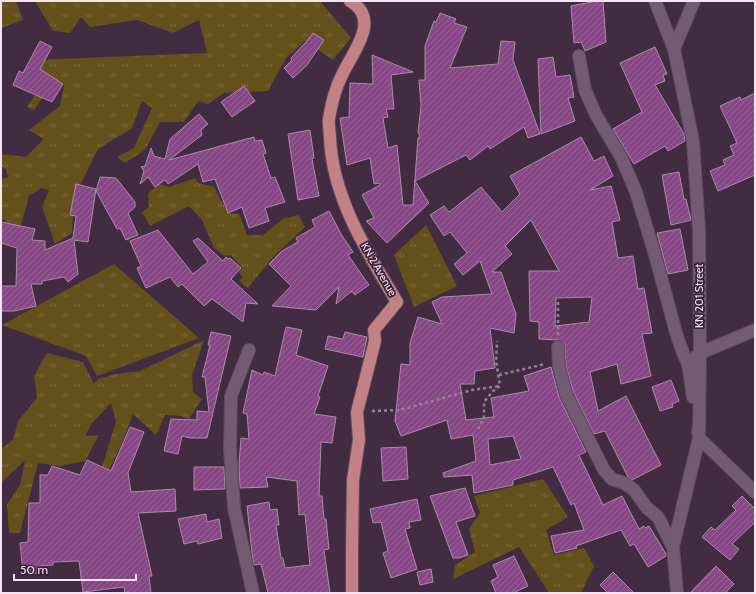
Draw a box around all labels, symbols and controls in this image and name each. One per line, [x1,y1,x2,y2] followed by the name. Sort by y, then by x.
[358,240,400,299] street label: KN 2 Avenue
[692,264,706,328] street label: KN 201 Street
[14,556,136,582] scale bar
[20,562,48,577] text: 50 m

